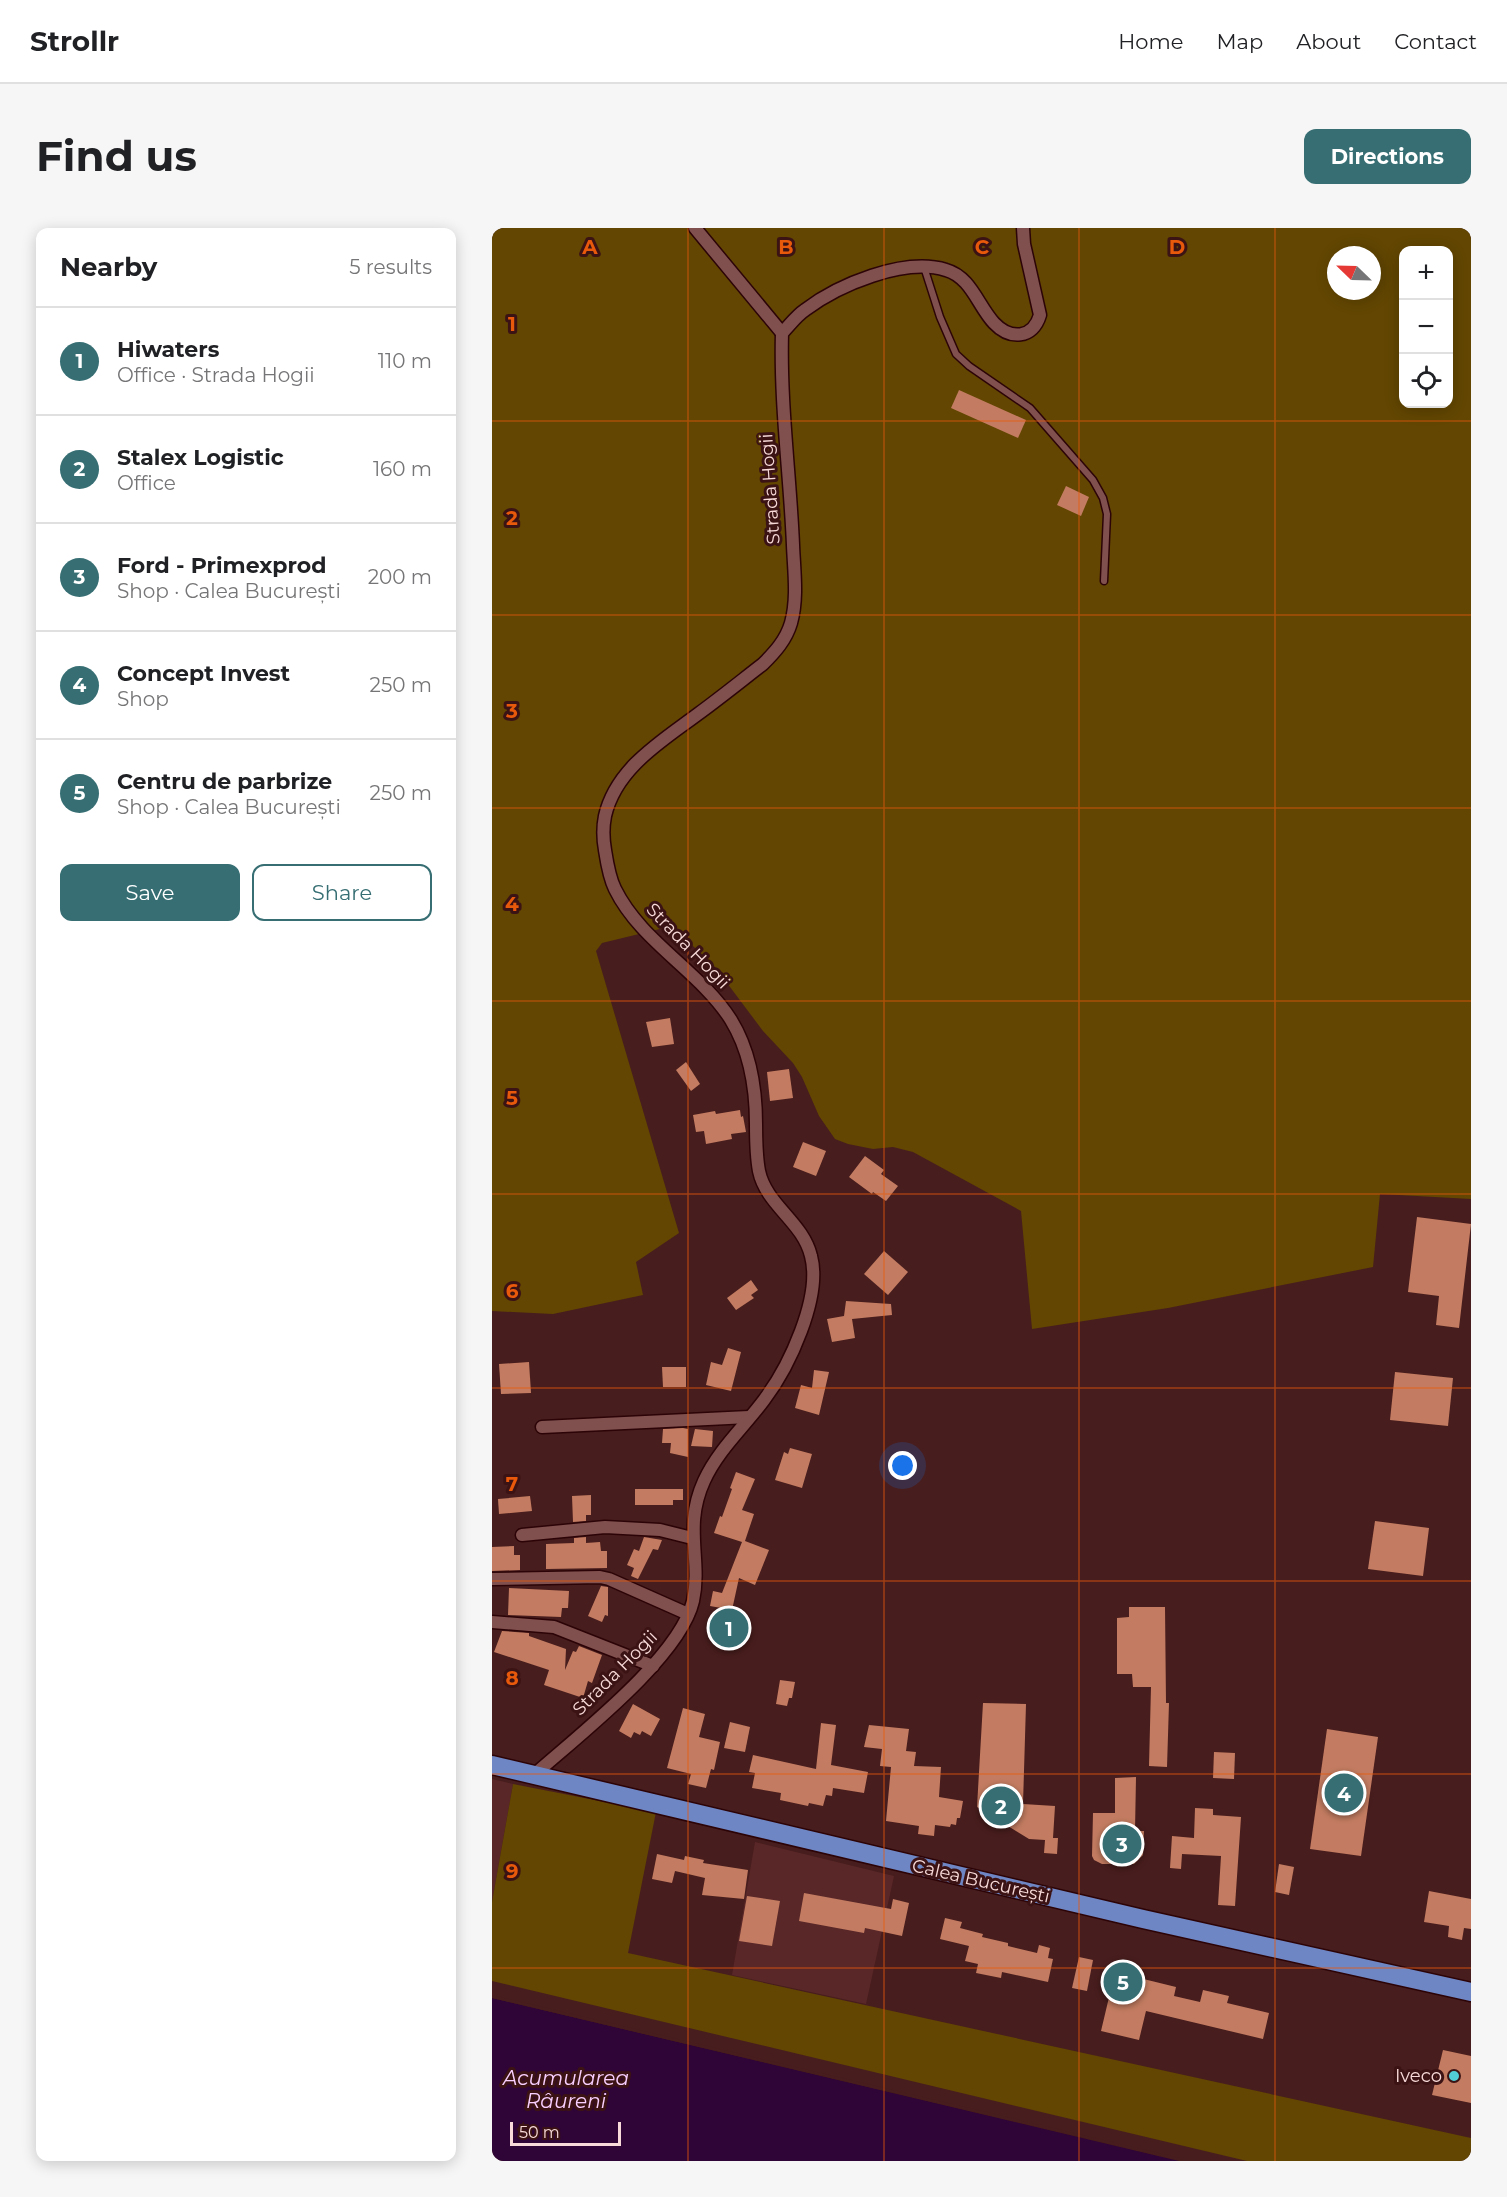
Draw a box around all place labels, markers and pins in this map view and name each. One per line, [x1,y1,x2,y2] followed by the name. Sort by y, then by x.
[710,1606,748,1650] pin: 1
[1324,1770,1364,1816] pin: 4
[982,1784,1020,1828] pin: 2
[1102,1822,1142,1866] pin: 3
[1104,1960,1142,2004] pin: 5
[1395,2065,1442,2087] place label: Iveco
[1447,2069,1461,2083] marker: Iveco

